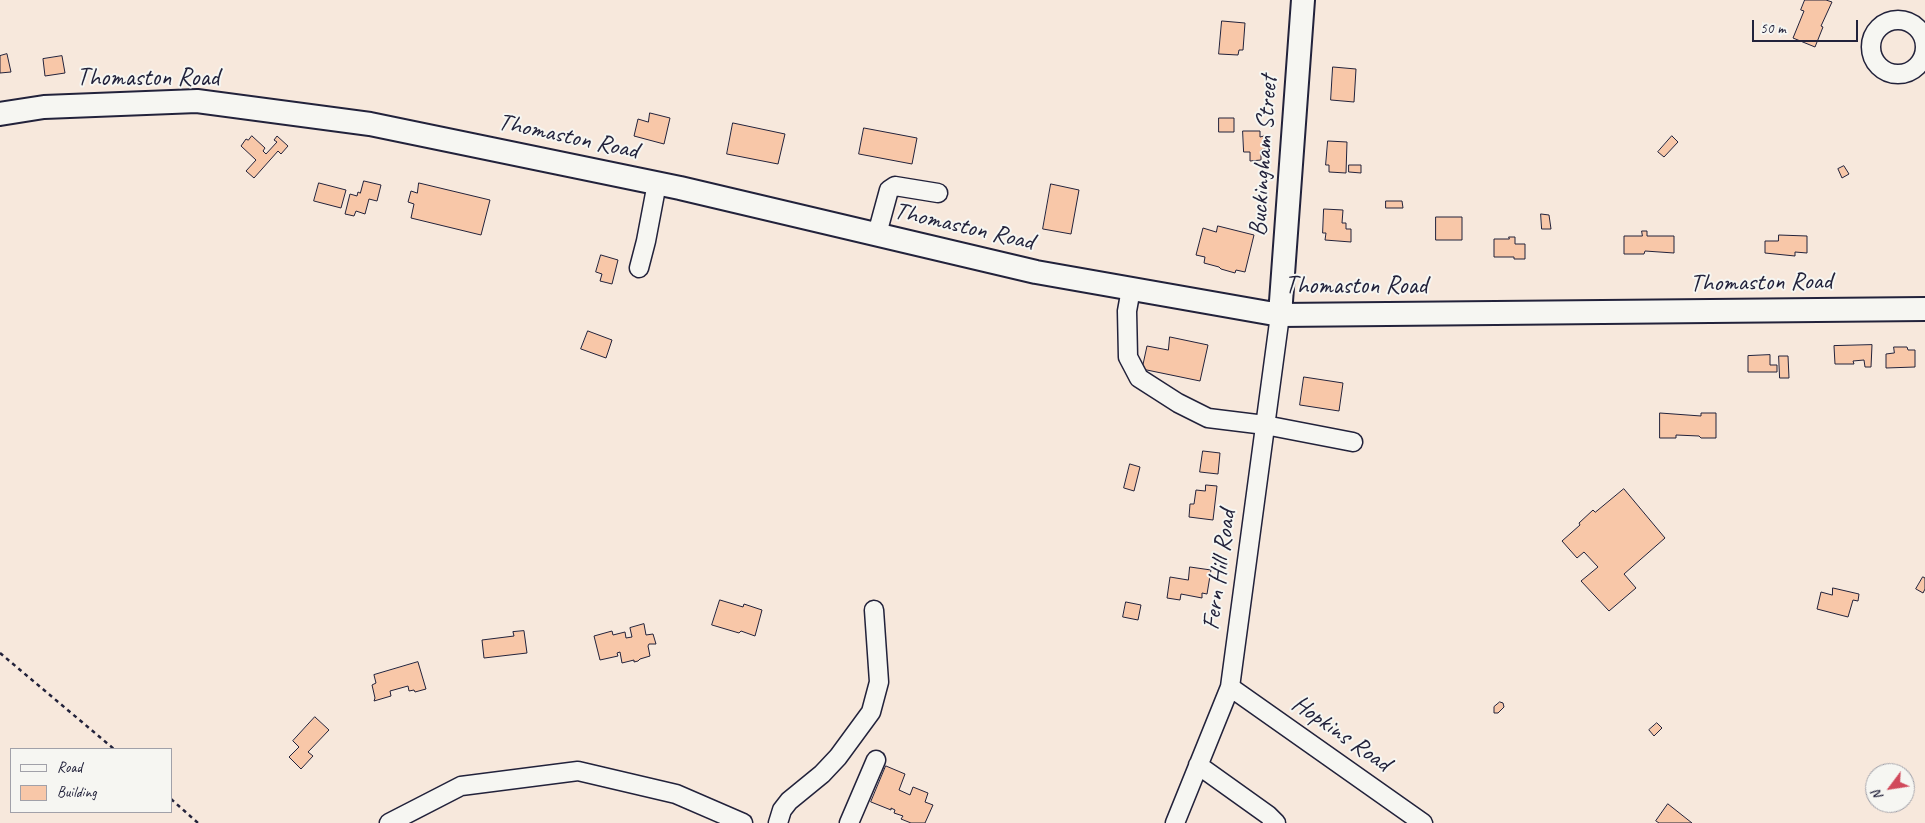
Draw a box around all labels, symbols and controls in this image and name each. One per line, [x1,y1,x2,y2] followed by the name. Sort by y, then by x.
[1755,10,1861,42] scale bar
[1760,19,1786,38] text: 50 m
[77,63,219,93] street label: Thomaston Road
[1243,75,1285,237] street label: Buckingham Street
[495,108,641,166] street label: Thomaston Road
[891,196,1037,258] street label: Thomaston Road
[1690,267,1832,299] street label: Thomaston Road
[1285,271,1427,301] street label: Thomaston Road
[1197,508,1243,632] street label: Fern Hill Road
[1286,689,1396,779] street label: Hopkins Road
[10,748,172,813] legend
[57,758,82,777] text: Road
[1865,763,1915,813] north arrow
[57,783,96,802] text: Building
[1868,787,1887,804] text: N

